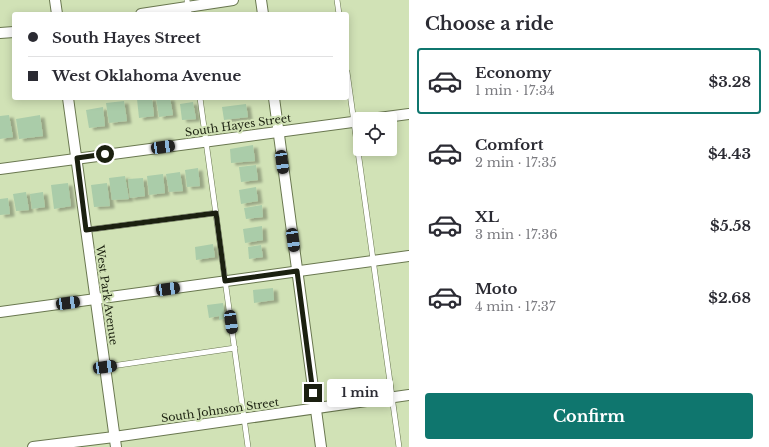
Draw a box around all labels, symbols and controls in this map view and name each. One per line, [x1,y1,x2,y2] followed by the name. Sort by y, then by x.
[425,13,554,35] text: Choose a ride
[52,28,201,47] text: South Hayes Street
[427,63,463,99] icon: car
[475,63,552,82] text: Economy
[52,66,241,85] text: West Oklahoma Avenue
[709,72,751,91] text: $3.28
[475,82,555,99] text: 1 min · 17:34
[184,111,293,139] street label: South Hayes Street
[353,112,397,156] map controls
[353,112,397,156] button: locate
[427,135,463,171] icon: car
[475,135,543,154] text: Comfort
[150,139,176,155] car
[708,144,751,163] text: $4.43
[96,145,114,163] route start
[274,149,290,175] car
[475,154,557,171] text: 2 min · 17:35
[427,207,463,243] icon: car
[475,207,499,226] text: XL
[710,216,751,235] text: $5.58
[475,226,558,243] text: 3 min · 17:36
[285,227,301,253] car
[93,243,121,346] street label: West Park Avenue
[427,279,463,315] icon: car
[475,279,517,298] text: Moto
[155,281,181,297] car
[708,288,751,307] text: $2.68
[55,295,81,311] car
[475,298,555,315] text: 4 min · 17:37
[223,309,239,335] car
[92,359,118,375] car
[327,379,393,407] callout: 1 min
[304,384,322,402] route end
[341,384,379,401] text: 1 min
[425,393,753,439] button: Confirm
[160,395,281,425] street label: South Johnson Street

